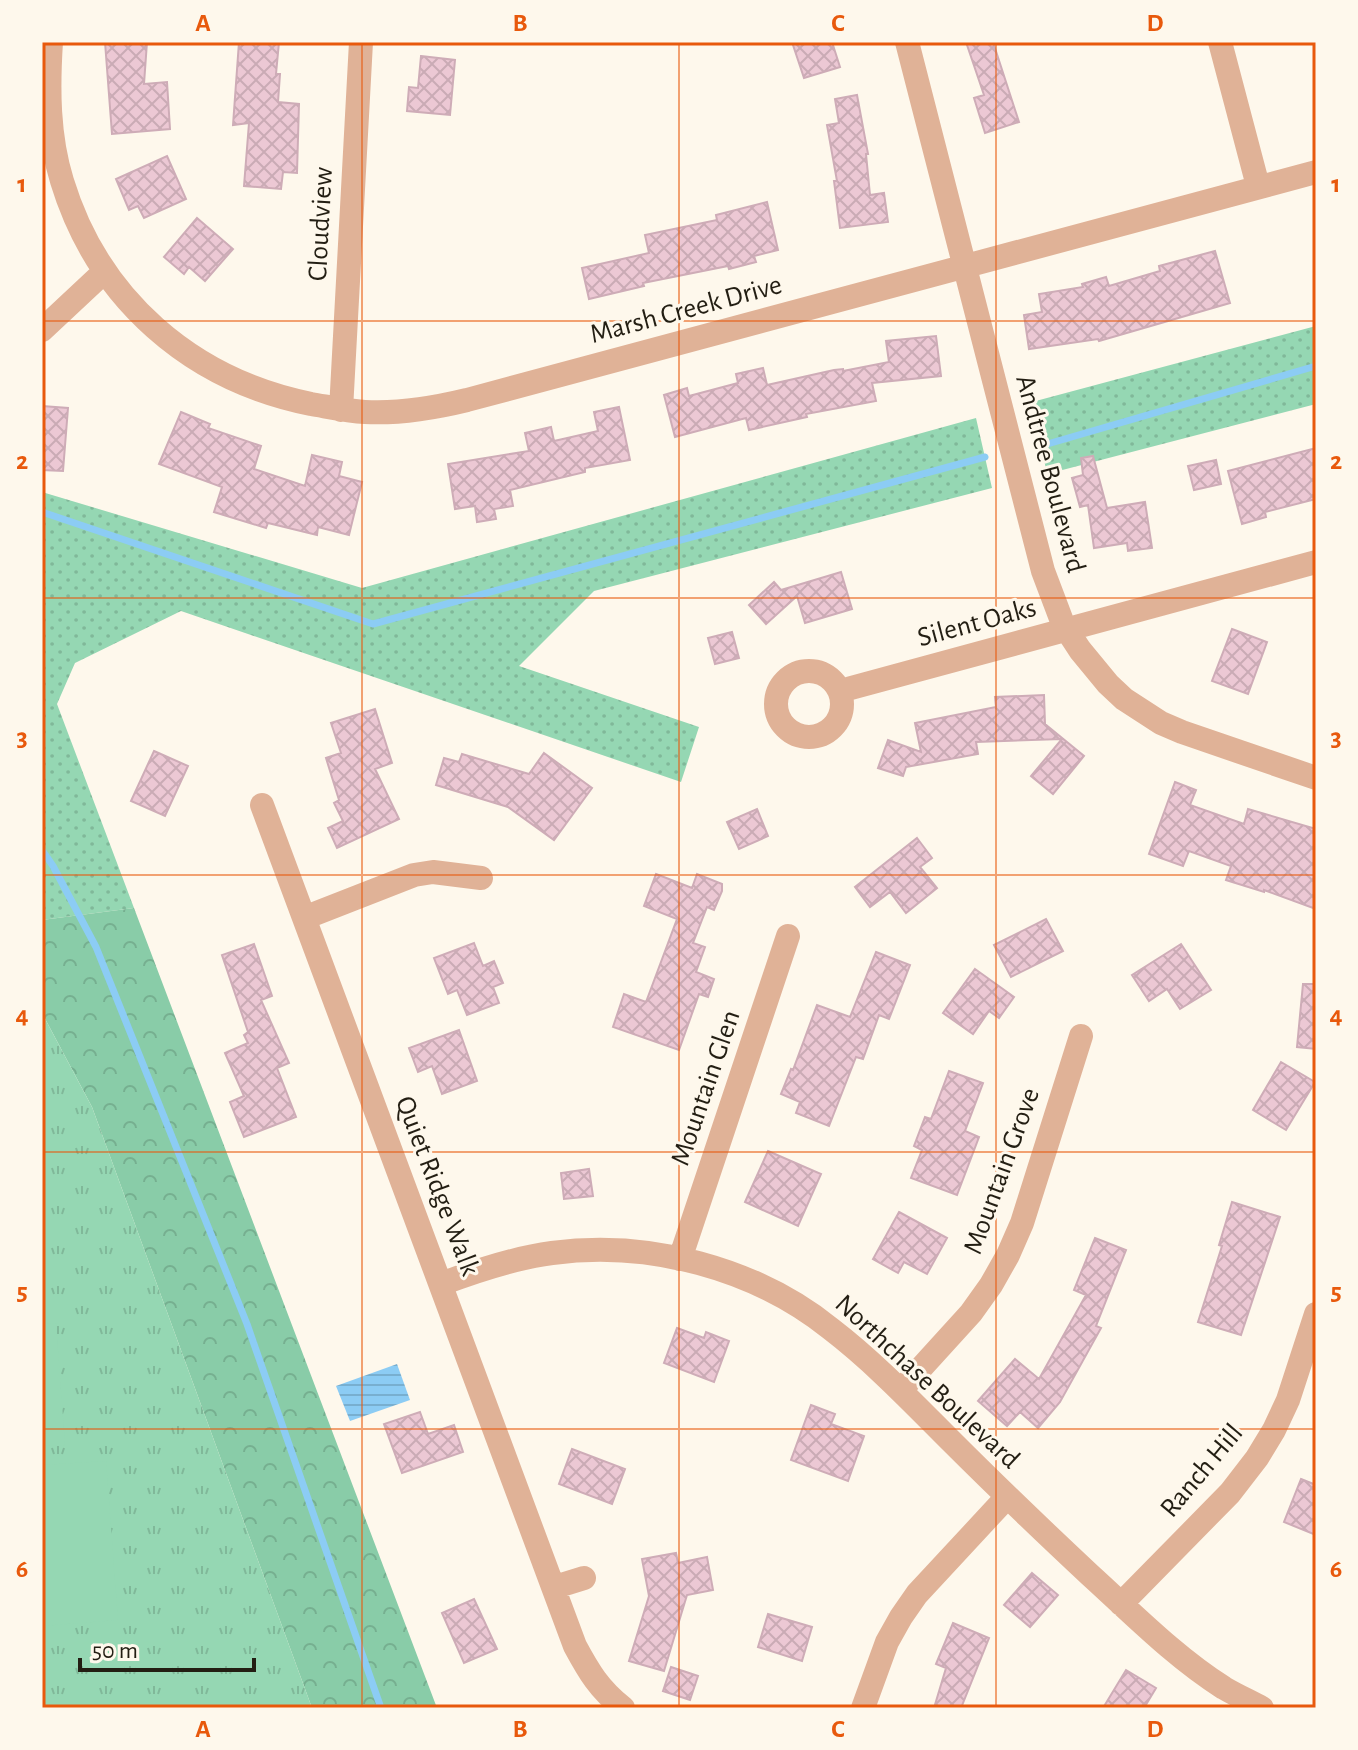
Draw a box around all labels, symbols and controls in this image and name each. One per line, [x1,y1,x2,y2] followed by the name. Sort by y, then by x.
[195,10,211,36] text: A
[512,10,528,36] text: B
[831,10,845,36] text: C
[1146,10,1164,36] text: D
[304,166,338,282] street label: Cloudview
[17,171,27,197] text: 1
[1331,171,1341,197] text: 1
[587,271,785,349] street label: Marsh Creek Drive
[1010,372,1090,576] street label: Andtree Boulevard
[16,448,28,474] text: 2
[1330,448,1342,474] text: 2
[915,594,1039,652] street label: Silent Oaks
[16,725,28,751] text: 3
[1330,725,1342,751] text: 3
[15,1002,29,1028] text: 4
[1329,1002,1343,1028] text: 4
[666,1007,746,1169] street label: Mountain Glen
[959,1084,1045,1258] street label: Mountain Grove
[390,1093,484,1280] street label: Quiet Ridge Walk
[16,1279,28,1305] text: 5
[1330,1279,1342,1305] text: 5
[829,1290,1025,1474] street label: Northchase Boulevard
[1155,1419,1249,1523] street label: Ranch Hill
[16,1556,28,1582] text: 6
[1330,1556,1342,1582] text: 6
[80,1622,254,1672] scale bar
[92,1639,138,1663] text: 50 m
[195,1716,211,1742] text: A
[512,1716,528,1742] text: B
[831,1716,845,1742] text: C
[1146,1716,1164,1742] text: D

